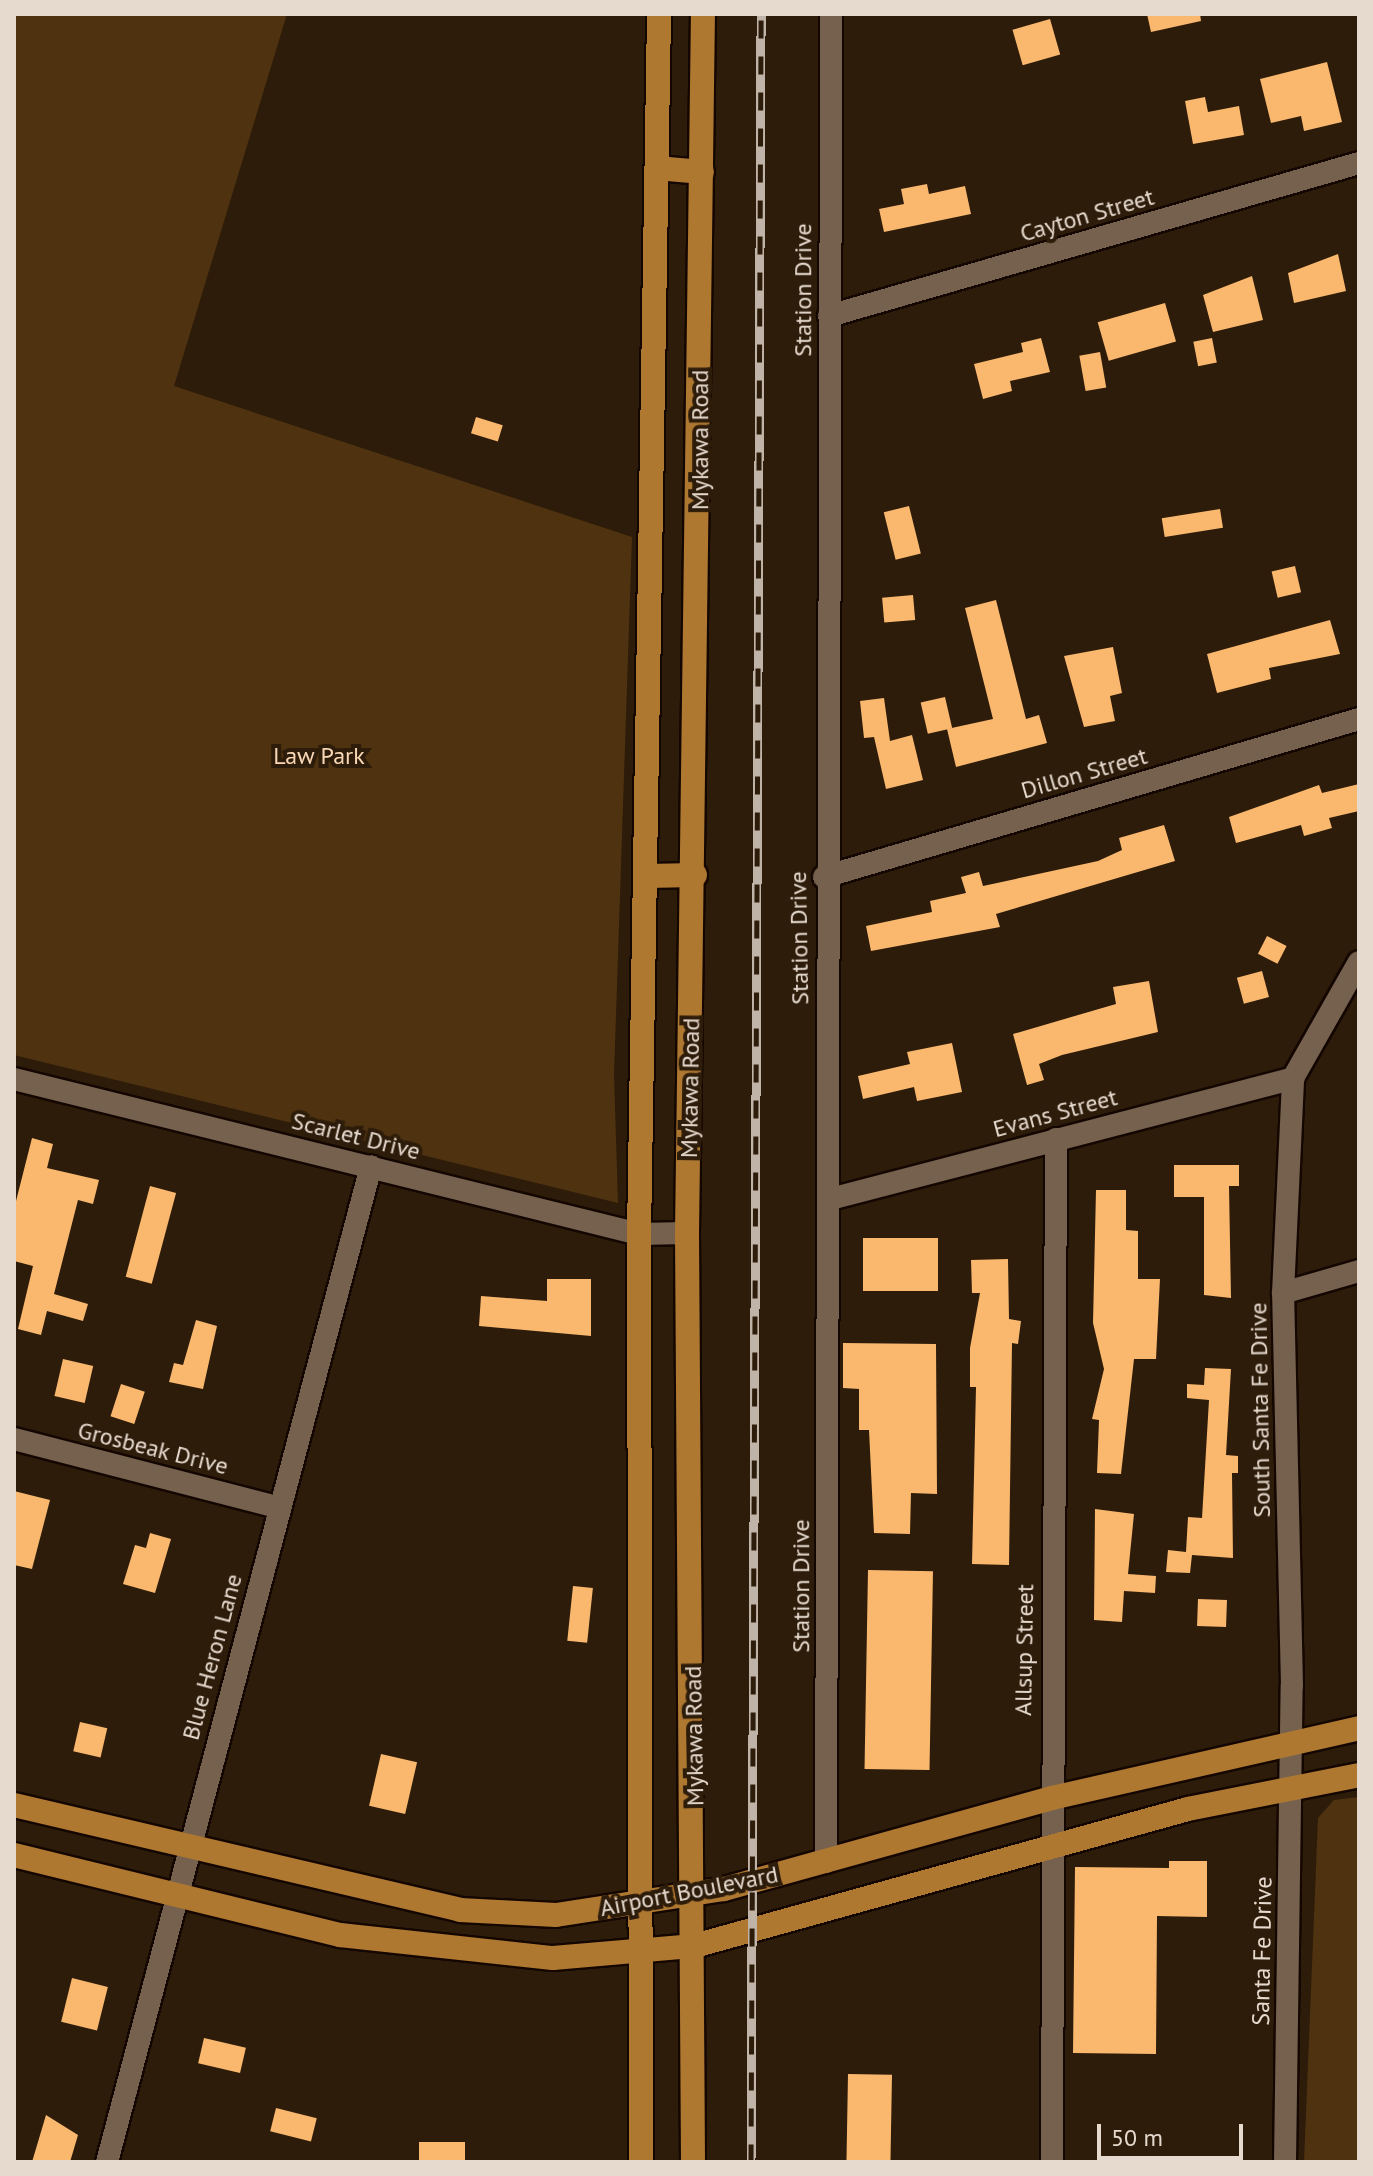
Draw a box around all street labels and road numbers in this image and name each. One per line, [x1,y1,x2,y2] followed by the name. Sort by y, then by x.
[1017,182,1157,248] street label: Cayton Street
[789,223,817,357] street label: Station Drive
[686,370,714,510] street label: Mykawa Road
[1018,741,1150,805] street label: Dillon Street
[783,871,815,1005] street label: Station Drive
[674,1018,706,1158] street label: Mykawa Road
[990,1083,1120,1143] street label: Evans Street
[289,1106,423,1166] street label: Scarlet Drive
[1244,1302,1276,1518] street label: South Santa Fe Drive
[75,1415,231,1481] street label: Grosbeak Drive
[787,1519,815,1653] street label: Station Drive
[176,1571,248,1743] street label: Blue Heron Lane
[1008,1584,1040,1716] street label: Allsup Street
[678,1666,710,1806] street label: Mykawa Road
[597,1860,781,1922] street label: Airport Boulevard
[1246,1876,1278,2026] street label: Santa Fe Drive

